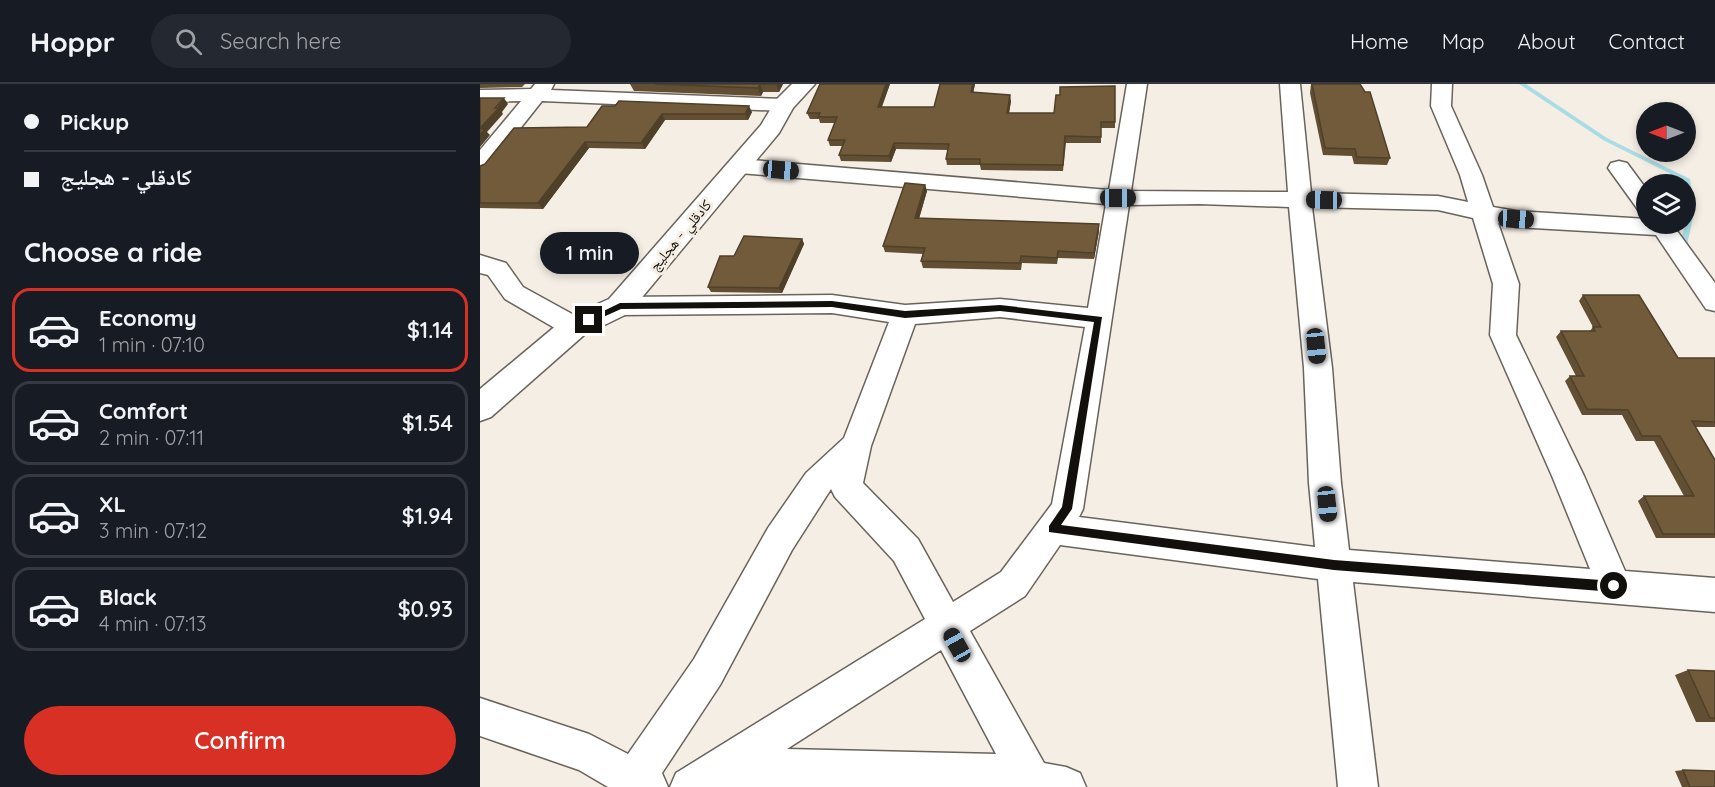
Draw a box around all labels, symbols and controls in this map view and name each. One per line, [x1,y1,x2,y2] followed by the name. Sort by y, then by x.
[151,14,571,68] search box
[30,24,115,59] text: Hoppr
[172,25,205,58] icon: search
[220,27,341,55] text: Search here
[1350,28,1409,54] text: Home
[1442,28,1485,54] text: Map
[1518,28,1576,54] text: About
[1609,28,1685,54] text: Contact
[1636,102,1696,162] north arrow
[1636,102,1696,234] map controls
[60,108,129,136] text: Pickup
[762,159,800,181] car
[60,163,192,191] text: كادقلي - هجليج
[1636,174,1696,234] button: layers
[1100,189,1136,207] car
[1306,191,1342,209] car
[645,195,717,276] street label: كادقلي - هجليج
[1498,209,1534,229] car
[540,233,638,275] callout: 1 min
[24,235,202,269] text: Choose a ride
[566,240,613,265] text: 1 min
[27,303,81,357] icon: car
[99,304,197,332] text: Economy
[575,306,602,333] route end
[407,316,453,344] text: $1.14
[1305,327,1327,365] car
[99,332,205,357] text: 1 min · 07:10
[27,396,81,450] icon: car
[99,397,188,425] text: Comfort
[402,409,453,437] text: $1.54
[99,425,204,450] text: 2 min · 07:11
[1316,485,1338,523] car
[27,489,81,543] icon: car
[99,490,126,518] text: XL
[402,502,453,530] text: $1.94
[99,518,207,543] text: 3 min · 07:12
[1600,572,1627,599] route start
[27,582,81,636] icon: car
[99,583,157,611] text: Black
[398,595,453,623] text: $0.93
[99,611,207,636] text: 4 min · 07:13
[940,625,974,665] car
[24,706,456,775] button: Confirm

